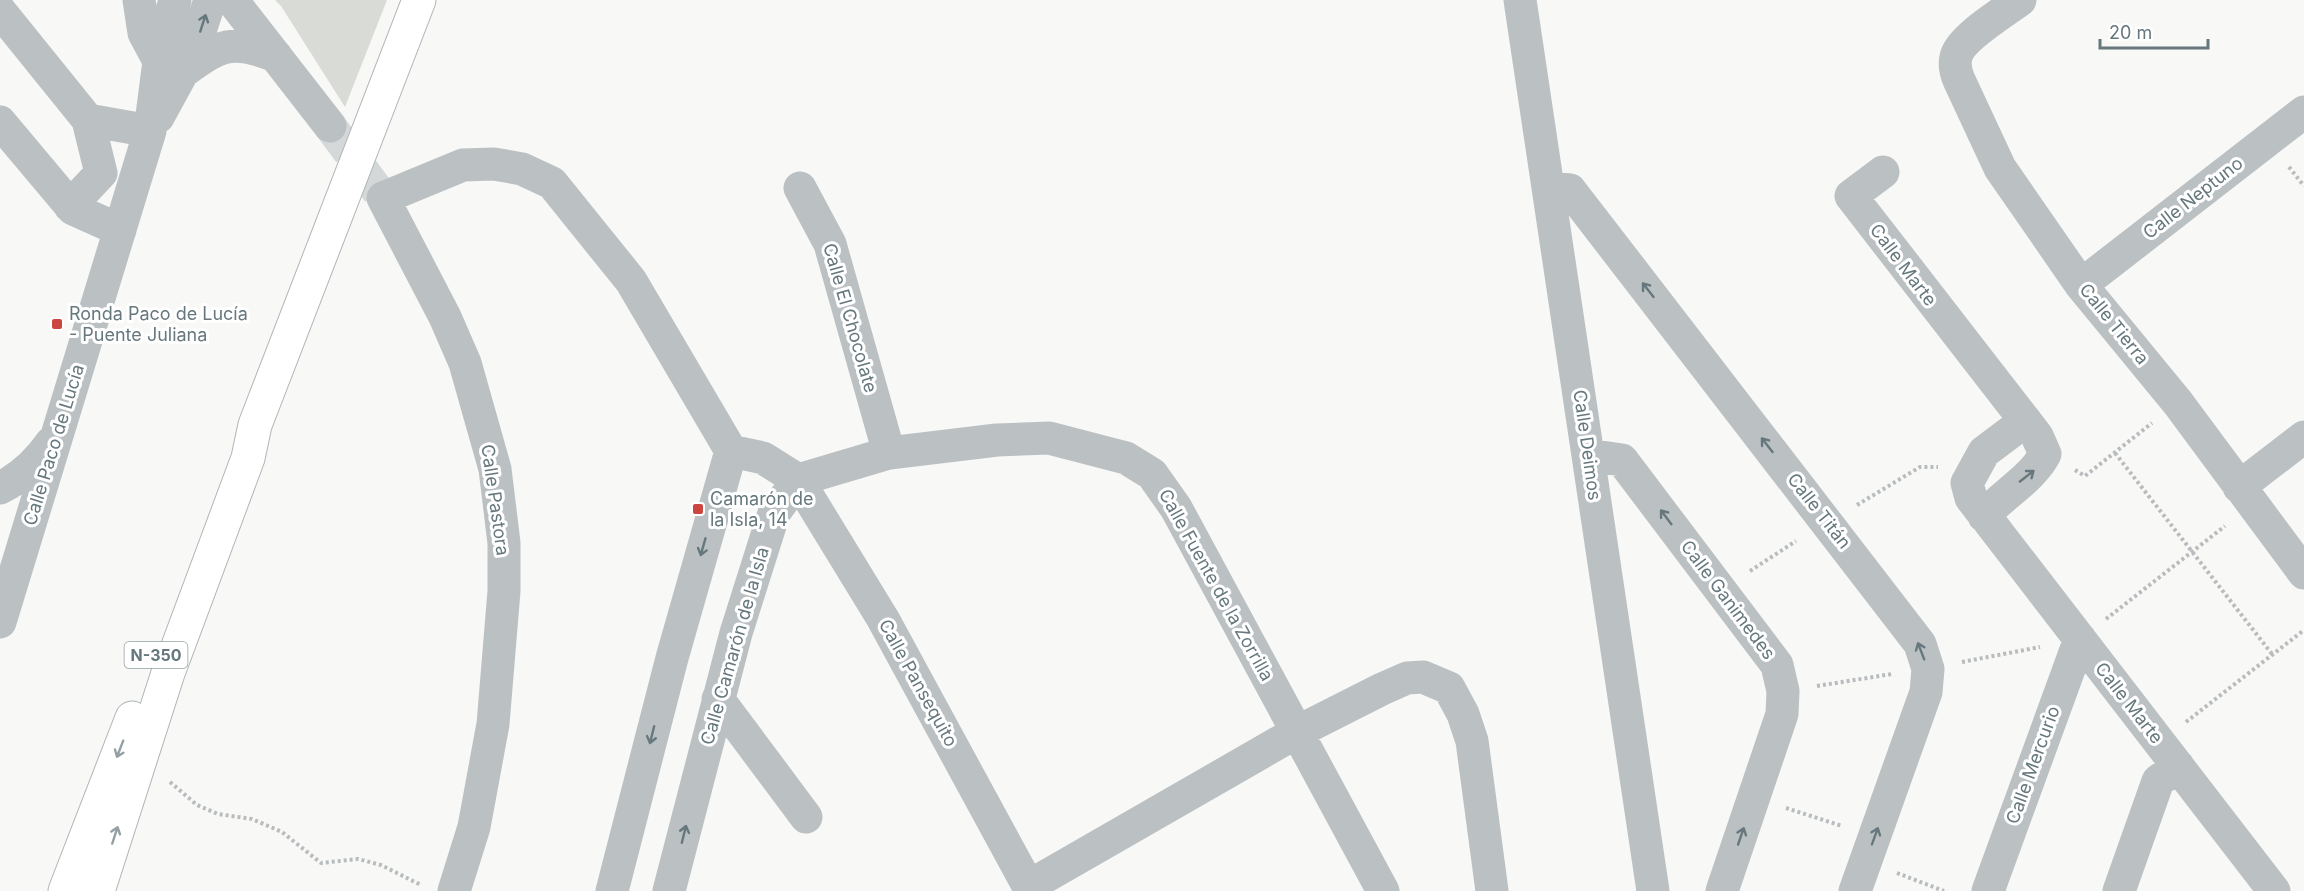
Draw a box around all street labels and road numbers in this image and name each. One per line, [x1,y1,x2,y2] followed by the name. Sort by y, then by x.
[2139,152,2247,243] street label: Calle Neptuno
[1866,220,1941,310] street label: Calle Marte
[819,241,882,395] street label: Calle El Chocolate
[2075,279,2153,368] street label: Calle Tierra
[19,362,88,528] street label: Calle Paco de Lucía
[1569,388,1606,502] street label: Calle Deimos
[477,443,514,557] street label: Calle Pastora
[1783,469,1855,553] street label: Calle Titán
[1155,485,1278,684] street label: Calle Fuente de la Zorrilla
[1677,536,1780,663] street label: Calle Ganimedes
[696,545,773,747] street label: Calle Camarón de la Isla
[875,615,962,750] street label: Calle Pansequito
[124,642,188,668] road number: N-350
[2091,658,2168,747] street label: Calle Marte
[2001,703,2064,827] street label: Calle Mercurio

